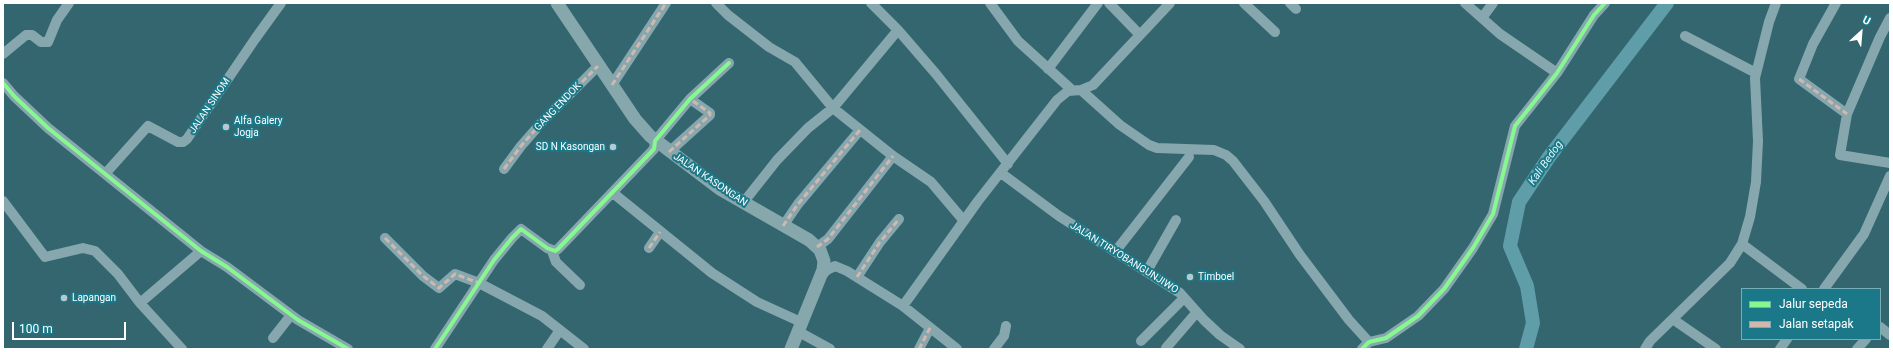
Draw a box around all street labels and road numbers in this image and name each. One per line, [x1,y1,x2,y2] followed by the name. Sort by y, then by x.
[187,76,233,136] street label: JALAN SINOM
[532,80,584,134] street label: GANG ENDOK
[671,151,749,209] street label: JALAN KASONGAN
[1068,220,1180,296] street label: JALAN TIRYOBANGUNJIWO

